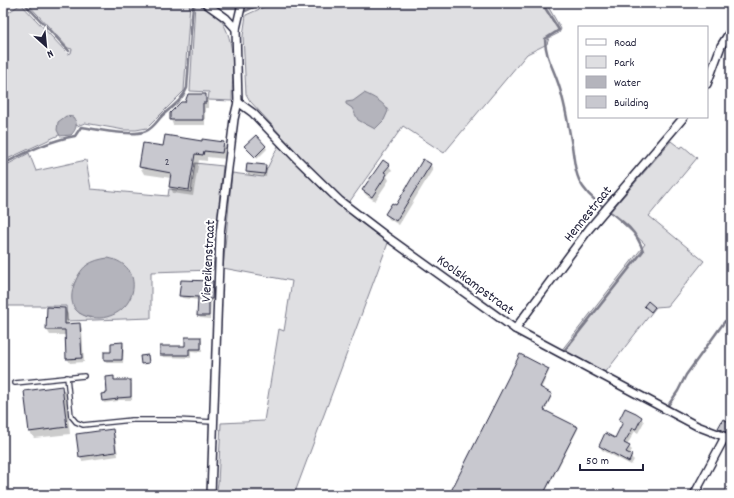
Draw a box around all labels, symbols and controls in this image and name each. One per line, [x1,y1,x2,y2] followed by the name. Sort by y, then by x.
[26,26,66,66] north arrow
[578,26,708,118] legend
[614,35,636,52] text: Road
[43,45,56,62] text: N
[614,55,635,72] text: Park
[614,75,641,92] text: Water
[614,95,649,112] text: Building
[164,154,170,171] house number: 2
[560,182,617,247] street label: Hennestraat
[197,219,221,303] street label: Viereikenstraat
[432,251,518,320] street label: Koolskampstraat
[580,446,643,472] scale bar
[586,453,609,470] text: 50 m

